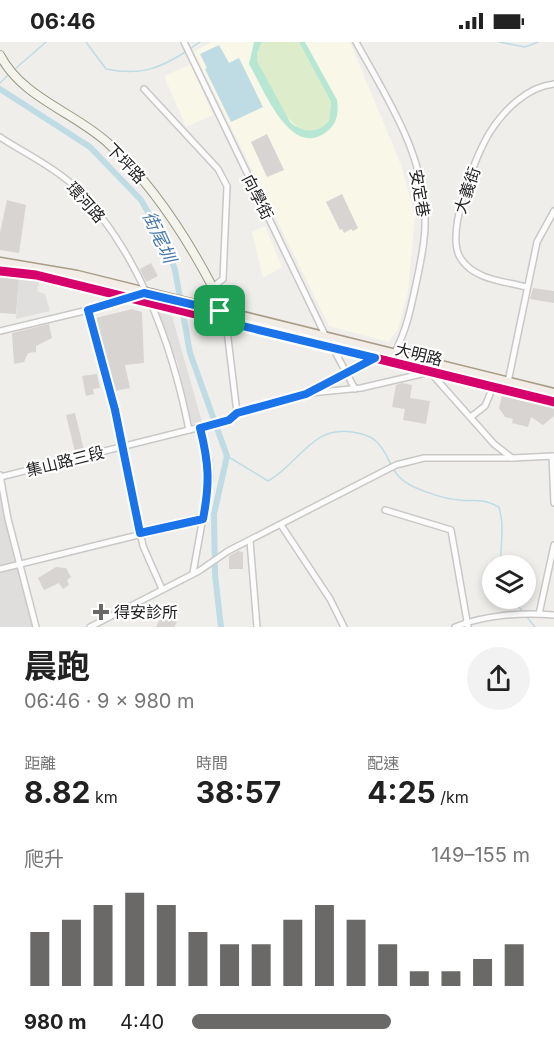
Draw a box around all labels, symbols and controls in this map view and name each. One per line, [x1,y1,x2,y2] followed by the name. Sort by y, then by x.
[30,8,96,34] text: 06:46
[102,139,150,187] street label: 下坪路
[450,164,484,216] street label: 大義街
[406,168,434,218] street label: 安定巷
[238,171,278,223] street label: 向學街
[63,177,109,227] street label: 環河路
[139,208,182,268] water label: 街尾圳
[194,285,245,336] pin
[203,294,236,327] icon: arrive
[393,338,445,370] street label: 大明路
[24,442,106,480] street label: 集山路三段
[482,555,536,609] map controls
[482,555,536,609] button: layers
[114,602,178,622] place label: 得安診所
[92,603,110,621] marker: 得安診所
[24,646,90,686] text: 晨跑
[467,647,530,710] button: share
[24,689,195,713] text: 06:46 · 9 × 980 m
[24,753,56,773] text: 距離
[196,753,228,773] text: 時間
[367,753,399,773] text: 配速
[24,774,91,810] text: 8.82
[196,774,281,810] text: 38:57
[367,774,436,810] text: 4:25
[91,787,118,807] text: km
[436,787,469,807] text: /km
[431,843,530,867] text: 149–155 m
[24,847,64,871] text: 爬升
[24,1010,86,1034] text: 980 m
[120,1010,164,1034] text: 4:40

